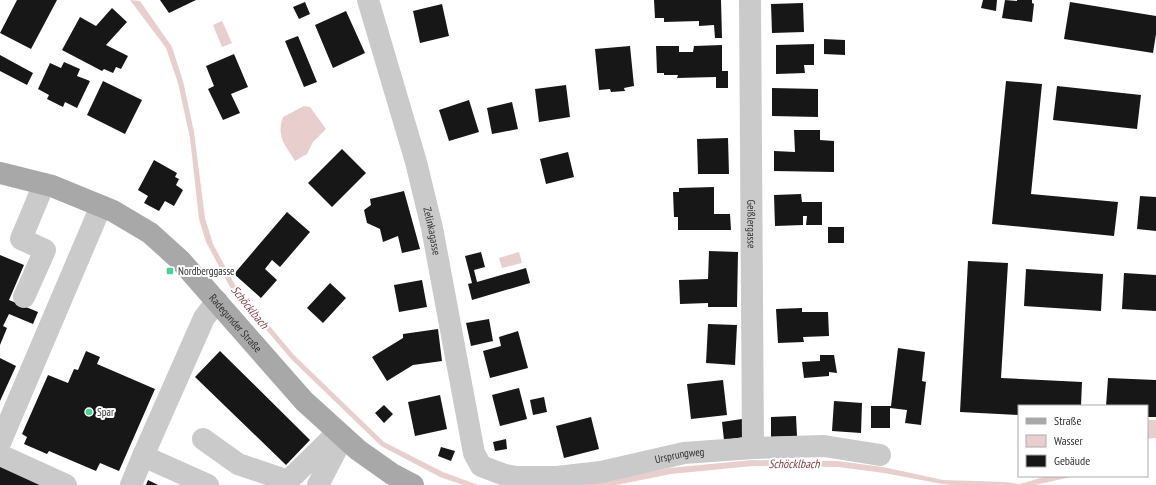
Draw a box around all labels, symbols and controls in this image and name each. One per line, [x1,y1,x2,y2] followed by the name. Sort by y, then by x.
[744,199,759,249] street label: Geißlergasse
[420,206,444,257] street label: Zelinkagasse
[178,264,235,278] place label: Nordberggasse
[165,266,175,276] marker: Nordberggasse
[228,282,272,332] water label: Schöcklbach
[206,291,265,356] street label: Radegunder Straße
[97,405,114,419] place label: Spar
[1018,405,1148,477] legend
[84,407,94,417] marker: Spar
[1054,413,1081,428] text: Straße
[1054,433,1084,448] text: Wasser
[653,445,705,467] street label: Ursprungweg
[1054,453,1090,468] text: Gebäude
[768,456,820,471] water label: Schöcklbach

